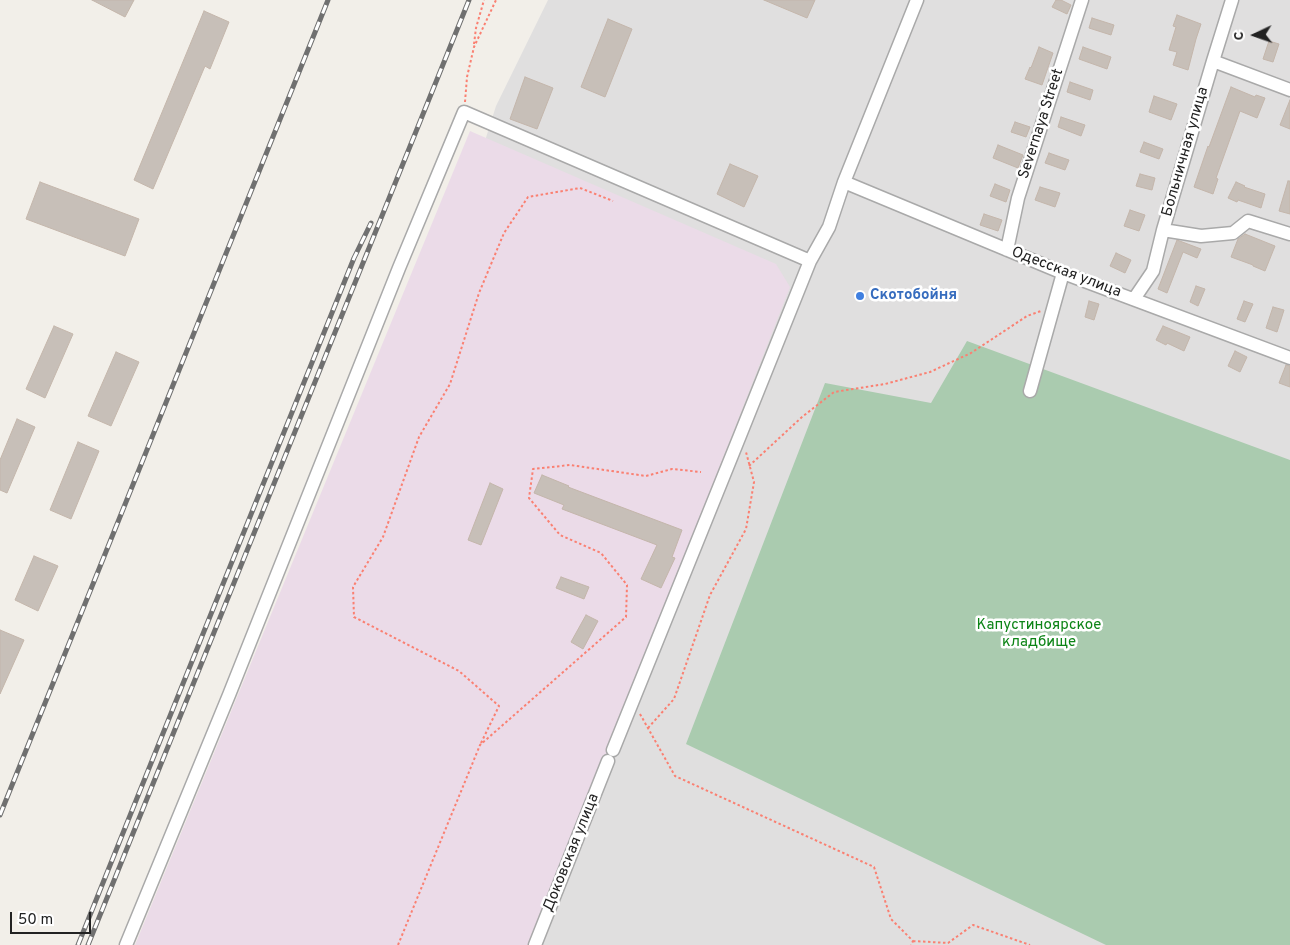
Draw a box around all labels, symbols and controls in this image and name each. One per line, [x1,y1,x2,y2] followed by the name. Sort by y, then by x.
[1230,10,1280,60] north arrow
[1231,31,1248,41] text: С
[1016,67,1068,181] street label: Severnaya Street
[1159,85,1213,219] street label: Больничная улица
[1009,244,1123,302] street label: Одесская улица
[870,287,957,305] place label: Скотобойня
[854,290,866,302] marker: Скотобойня
[977,617,1101,652] park label: Капустиноярское кладбище
[540,791,604,915] street label: Доковская улица
[12,902,94,934] scale bar
[18,911,53,930] text: 50 m

